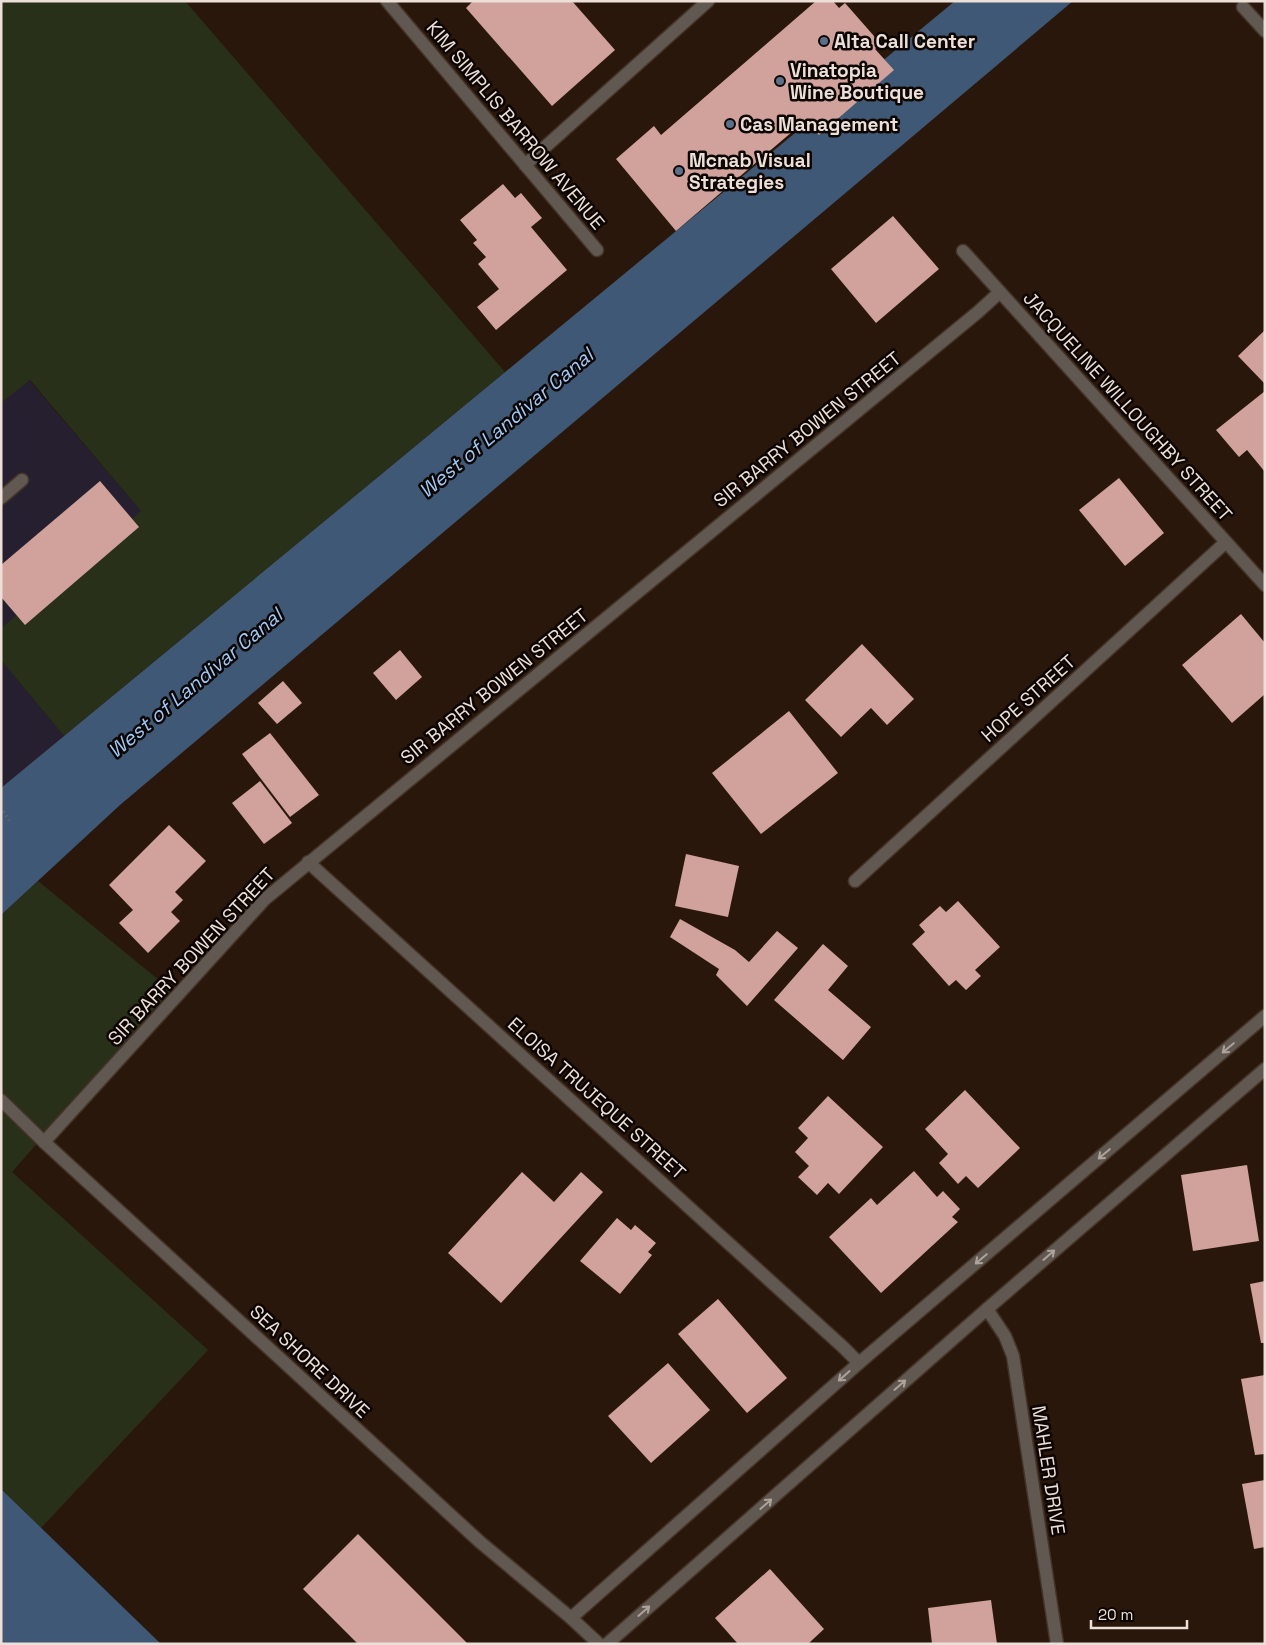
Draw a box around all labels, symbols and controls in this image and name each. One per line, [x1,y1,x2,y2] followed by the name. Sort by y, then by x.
[421,16,610,235] street label: KIM SIMPLIS BARROW AVENUE
[834,29,975,54] place label: Alta Call Center
[818,35,830,47] marker: Alta Call Center
[790,58,924,105] place label: Vinatopia Wine Boutique
[774,75,786,87] marker: Vinatopia Wine Boutique
[740,112,899,137] place label: Cas Management
[724,118,736,130] marker: Cas Management
[689,148,811,195] place label: Mcnab Visual Strategies
[673,165,685,177] marker: Mcnab Visual Strategies
[1018,286,1238,527] street label: JACQUELINE WILLOUGHBY STREET
[413,341,600,504] water label: West of Landivar Canal
[708,346,906,513] street label: SIR BARRY BOWEN STREET
[102,601,289,764] water label: West of Landivar Canal
[395,603,593,770] street label: SIR BARRY BOWEN STREET
[976,649,1081,747] street label: HOPE STREET
[102,862,280,1051] street label: SIR BARRY BOWEN STREET
[502,1012,691,1185] street label: ELOISA TRUJEQUE STREET
[1222,1043,1235,1054] one-way arrow
[1098,1148,1111,1159] one-way arrow
[1043,1249,1056,1261] one-way arrow
[974,1253,987,1265] one-way arrow
[244,1299,375,1423] street label: SEA SHORE DRIVE
[837,1370,850,1382] one-way arrow
[894,1379,907,1391] one-way arrow
[1026,1404,1071,1536] street label: MAHLER DRIVE
[759,1498,772,1510] one-way arrow
[1091,1598,1187,1630] scale bar
[1098,1605,1133,1624] text: 20 m
[637,1606,650,1617] one-way arrow

